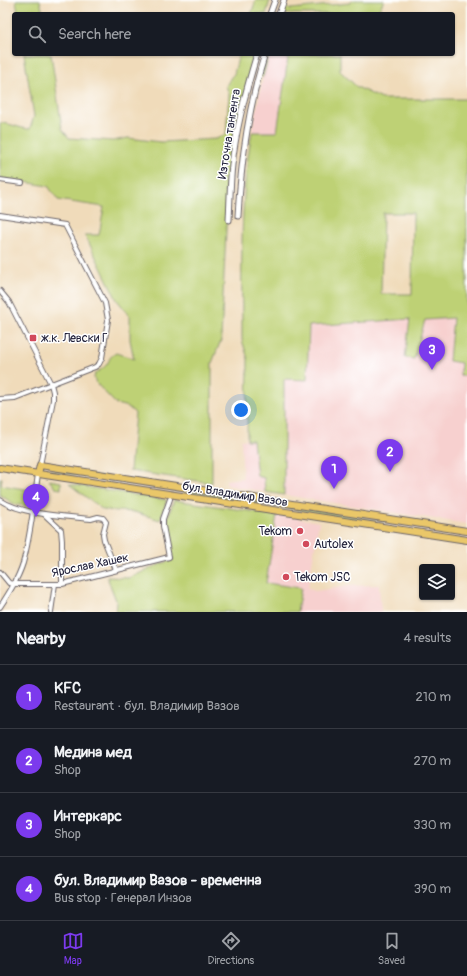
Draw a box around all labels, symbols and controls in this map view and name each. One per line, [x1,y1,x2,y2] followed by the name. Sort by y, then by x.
[12,12,455,56] search box
[26,23,48,45] icon: search
[58,25,131,44] text: Search here
[215,88,244,180] street label: Източна тангента
[41,331,108,346] place label: ж.к. Левски Г
[28,333,38,343] marker: ж.к. Левски Г
[419,337,445,370] pin: 3
[231,400,251,420] your location
[377,439,403,472] pin: 2
[321,456,347,489] pin: 1
[181,479,289,510] street label: бул. Владимир Вазов
[23,484,49,517] pin: 4
[258,524,292,539] place label: Tekom
[295,526,305,536] marker: Tekom
[314,537,353,552] place label: Autolex
[301,539,311,549] marker: Autolex
[50,550,130,581] street label: Ярослав Хашек
[419,564,455,600] map controls
[419,564,455,600] button: layers
[294,570,350,585] place label: Tekom JSC
[281,572,291,582] marker: Tekom JSC
[16,628,65,649] text: Nearby
[404,630,451,646] text: 4 results
[54,679,81,698] text: KFC
[26,689,32,705] text: 1
[415,689,451,705] text: 210 m
[54,698,240,714] text: Restaurant · бул. Владимир Вазов
[54,743,132,762] text: Медина мед
[25,753,33,769] text: 2
[414,753,451,769] text: 270 m
[54,762,81,778] text: Shop
[54,807,122,826] text: Интеркарс
[25,817,33,833] text: 3
[413,817,451,833] text: 330 m
[54,826,81,842] text: Shop
[54,871,261,890] text: бул. Владимир Вазов - временна
[25,881,33,897] text: 4
[414,881,451,897] text: 390 m
[54,890,192,906] text: Bus stop · Генерал Инзов
[62,930,84,967] tab: Map
[208,930,254,967] tab: Directions
[378,930,405,967] tab: Saved

